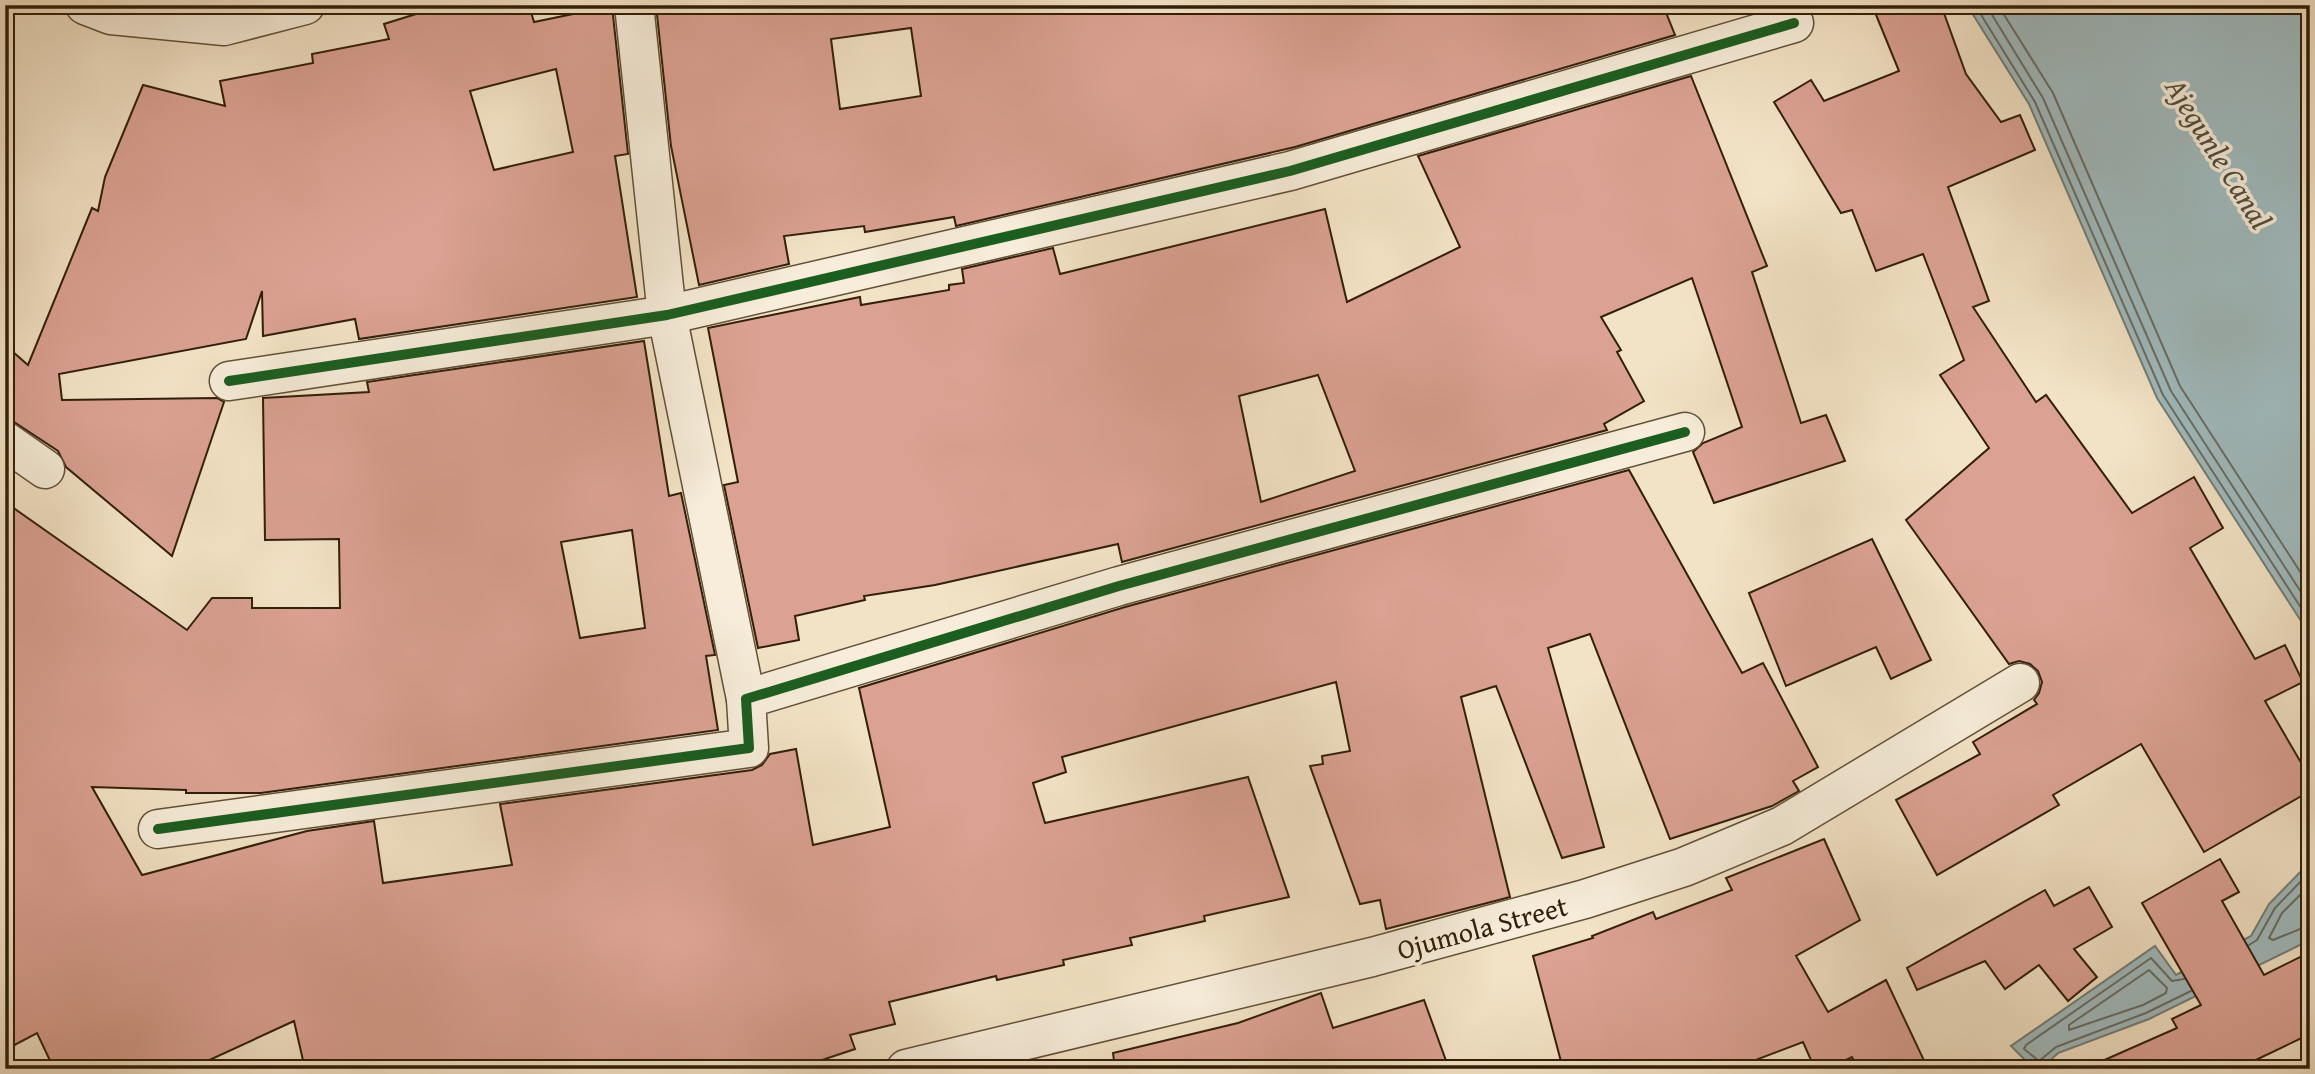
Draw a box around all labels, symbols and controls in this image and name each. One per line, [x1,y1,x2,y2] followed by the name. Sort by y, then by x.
[2154,68,2283,237] water label: Ajegunle Canal
[1392,885,1572,969] street label: Ojumola Street

